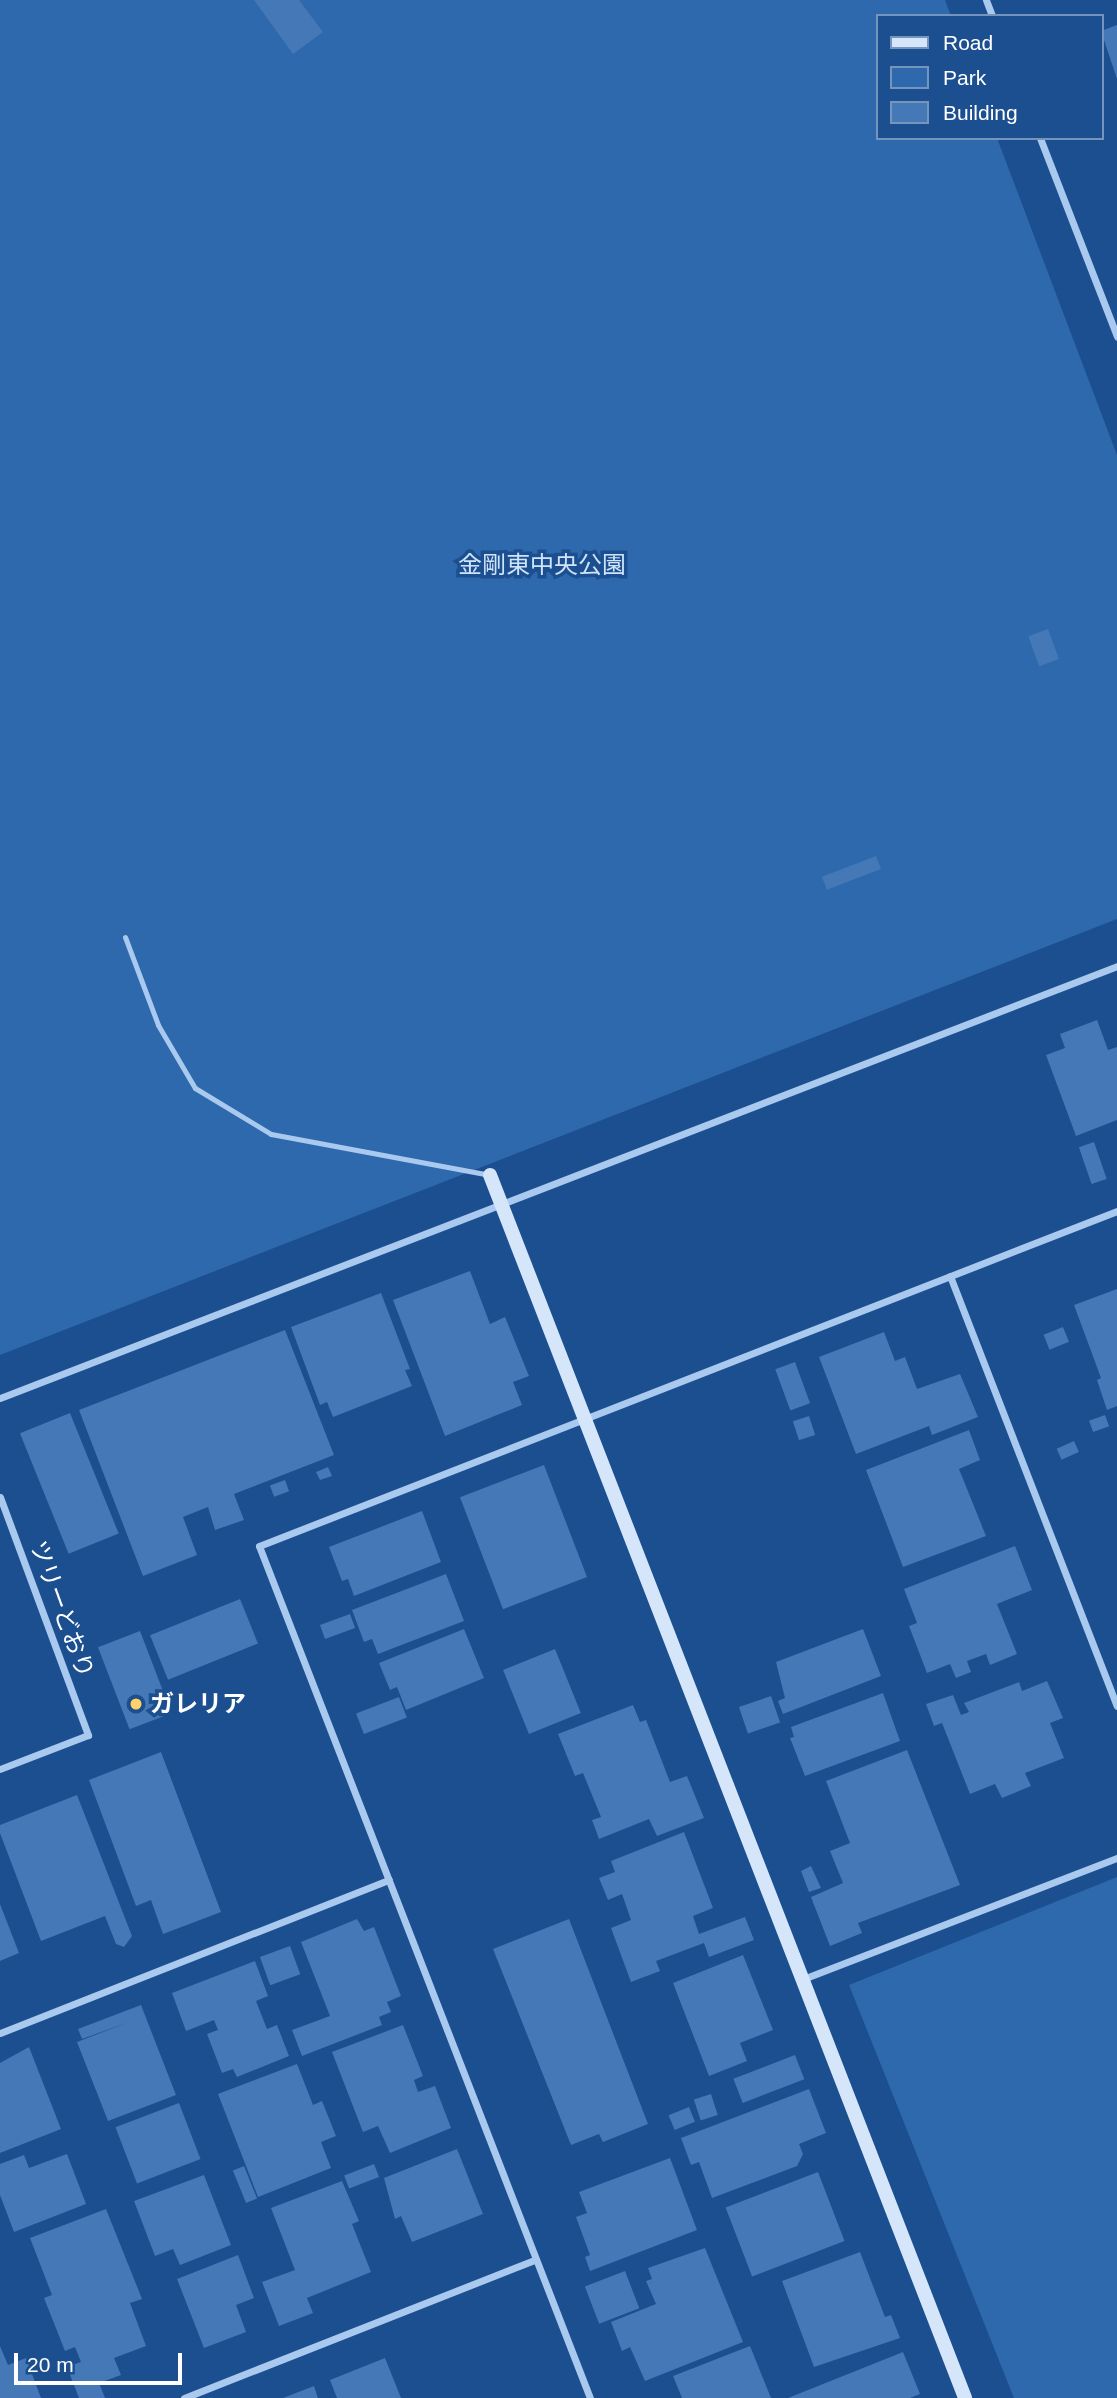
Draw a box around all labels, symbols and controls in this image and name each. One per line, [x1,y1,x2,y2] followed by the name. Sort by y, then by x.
[876,14,1103,140] legend
[943,31,993,54] text: Road
[943,66,986,89] text: Park
[943,101,1018,124] text: Building
[458,551,626,579] park label: 金剛東中央公園
[24,1536,100,1682] street label: ツリーどおり
[150,1690,246,1718] place label: ガレリア
[128,1696,144,1712] marker: ガレリア
[18,2338,186,2382] scale bar
[27,2353,74,2376] text: 20 m

